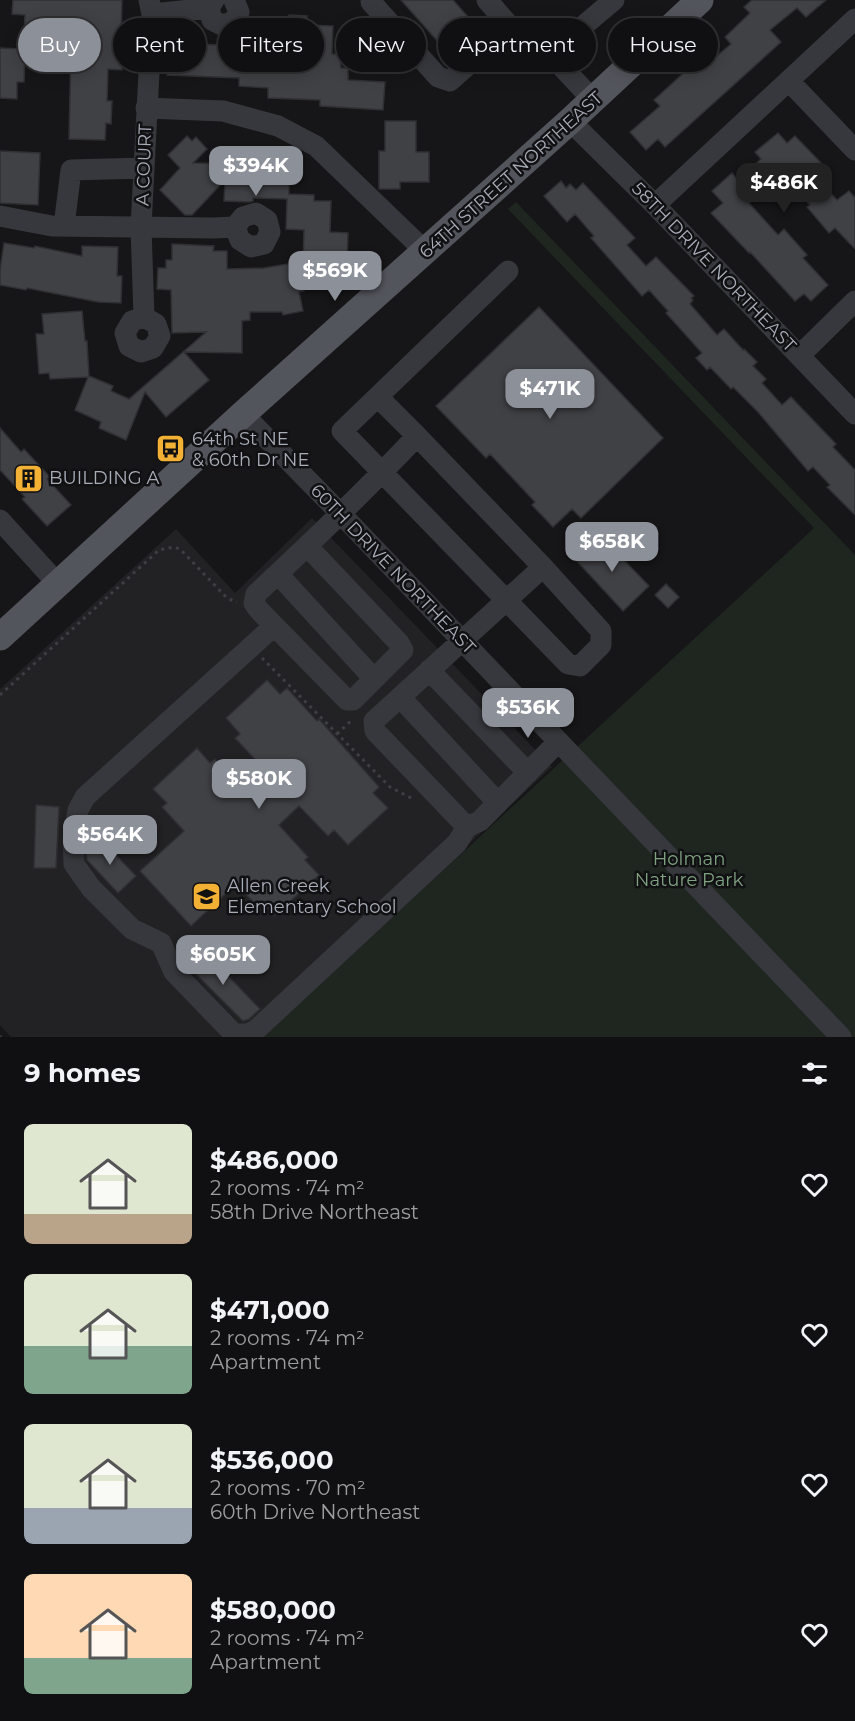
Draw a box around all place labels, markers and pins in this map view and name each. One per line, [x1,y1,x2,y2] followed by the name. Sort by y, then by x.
[214,146,298,197] pin: $394K
[742,163,826,214] pin: $486K
[293,251,377,302] pin: $569K
[508,369,592,420] pin: $471K
[192,428,310,471] place label: 64th St NE & 60th Dr NE
[155,433,187,465] bus stop icon: 64th St NE & 60th Dr NE
[12,462,44,494] building icon: BUILDING A
[49,467,159,489] place label: BUILDING A
[570,522,654,573] pin: $658K
[486,688,570,739] pin: $536K
[217,759,301,810] pin: $580K
[68,815,152,866] pin: $564K
[227,875,397,918] place label: Allen Creek Elementary School
[190,880,222,912] school or university icon: Allen Creek Elementary School
[181,935,265,986] pin: $605K

